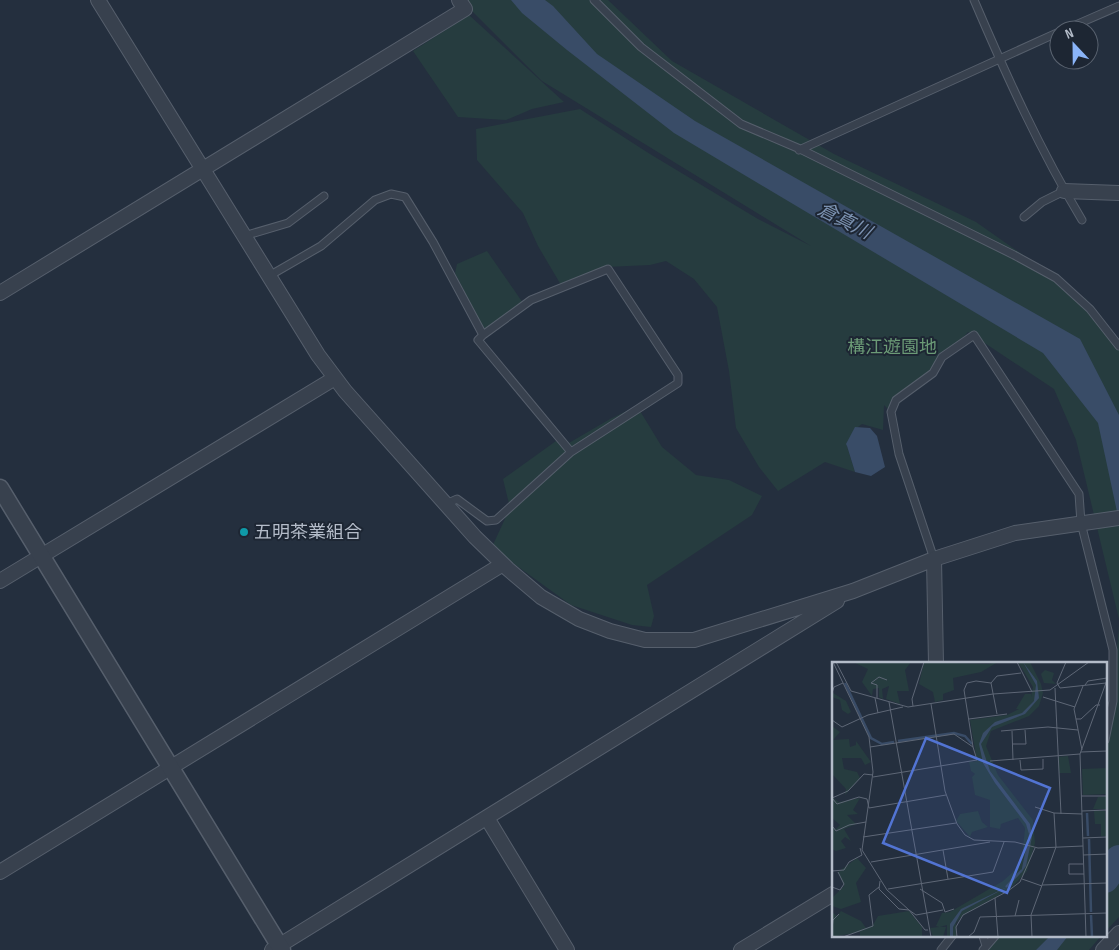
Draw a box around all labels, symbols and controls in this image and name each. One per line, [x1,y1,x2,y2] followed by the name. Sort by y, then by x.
[1049,20,1099,70] north arrow
[1063,24,1076,43] text: N
[814,198,877,245] water label: 倉真川
[847,337,937,358] park label: 構江遊園地
[254,522,362,543] place label: 五明茶業組合
[238,526,250,538] marker: 五明茶業組合
[832,662,1106,938] inset map

